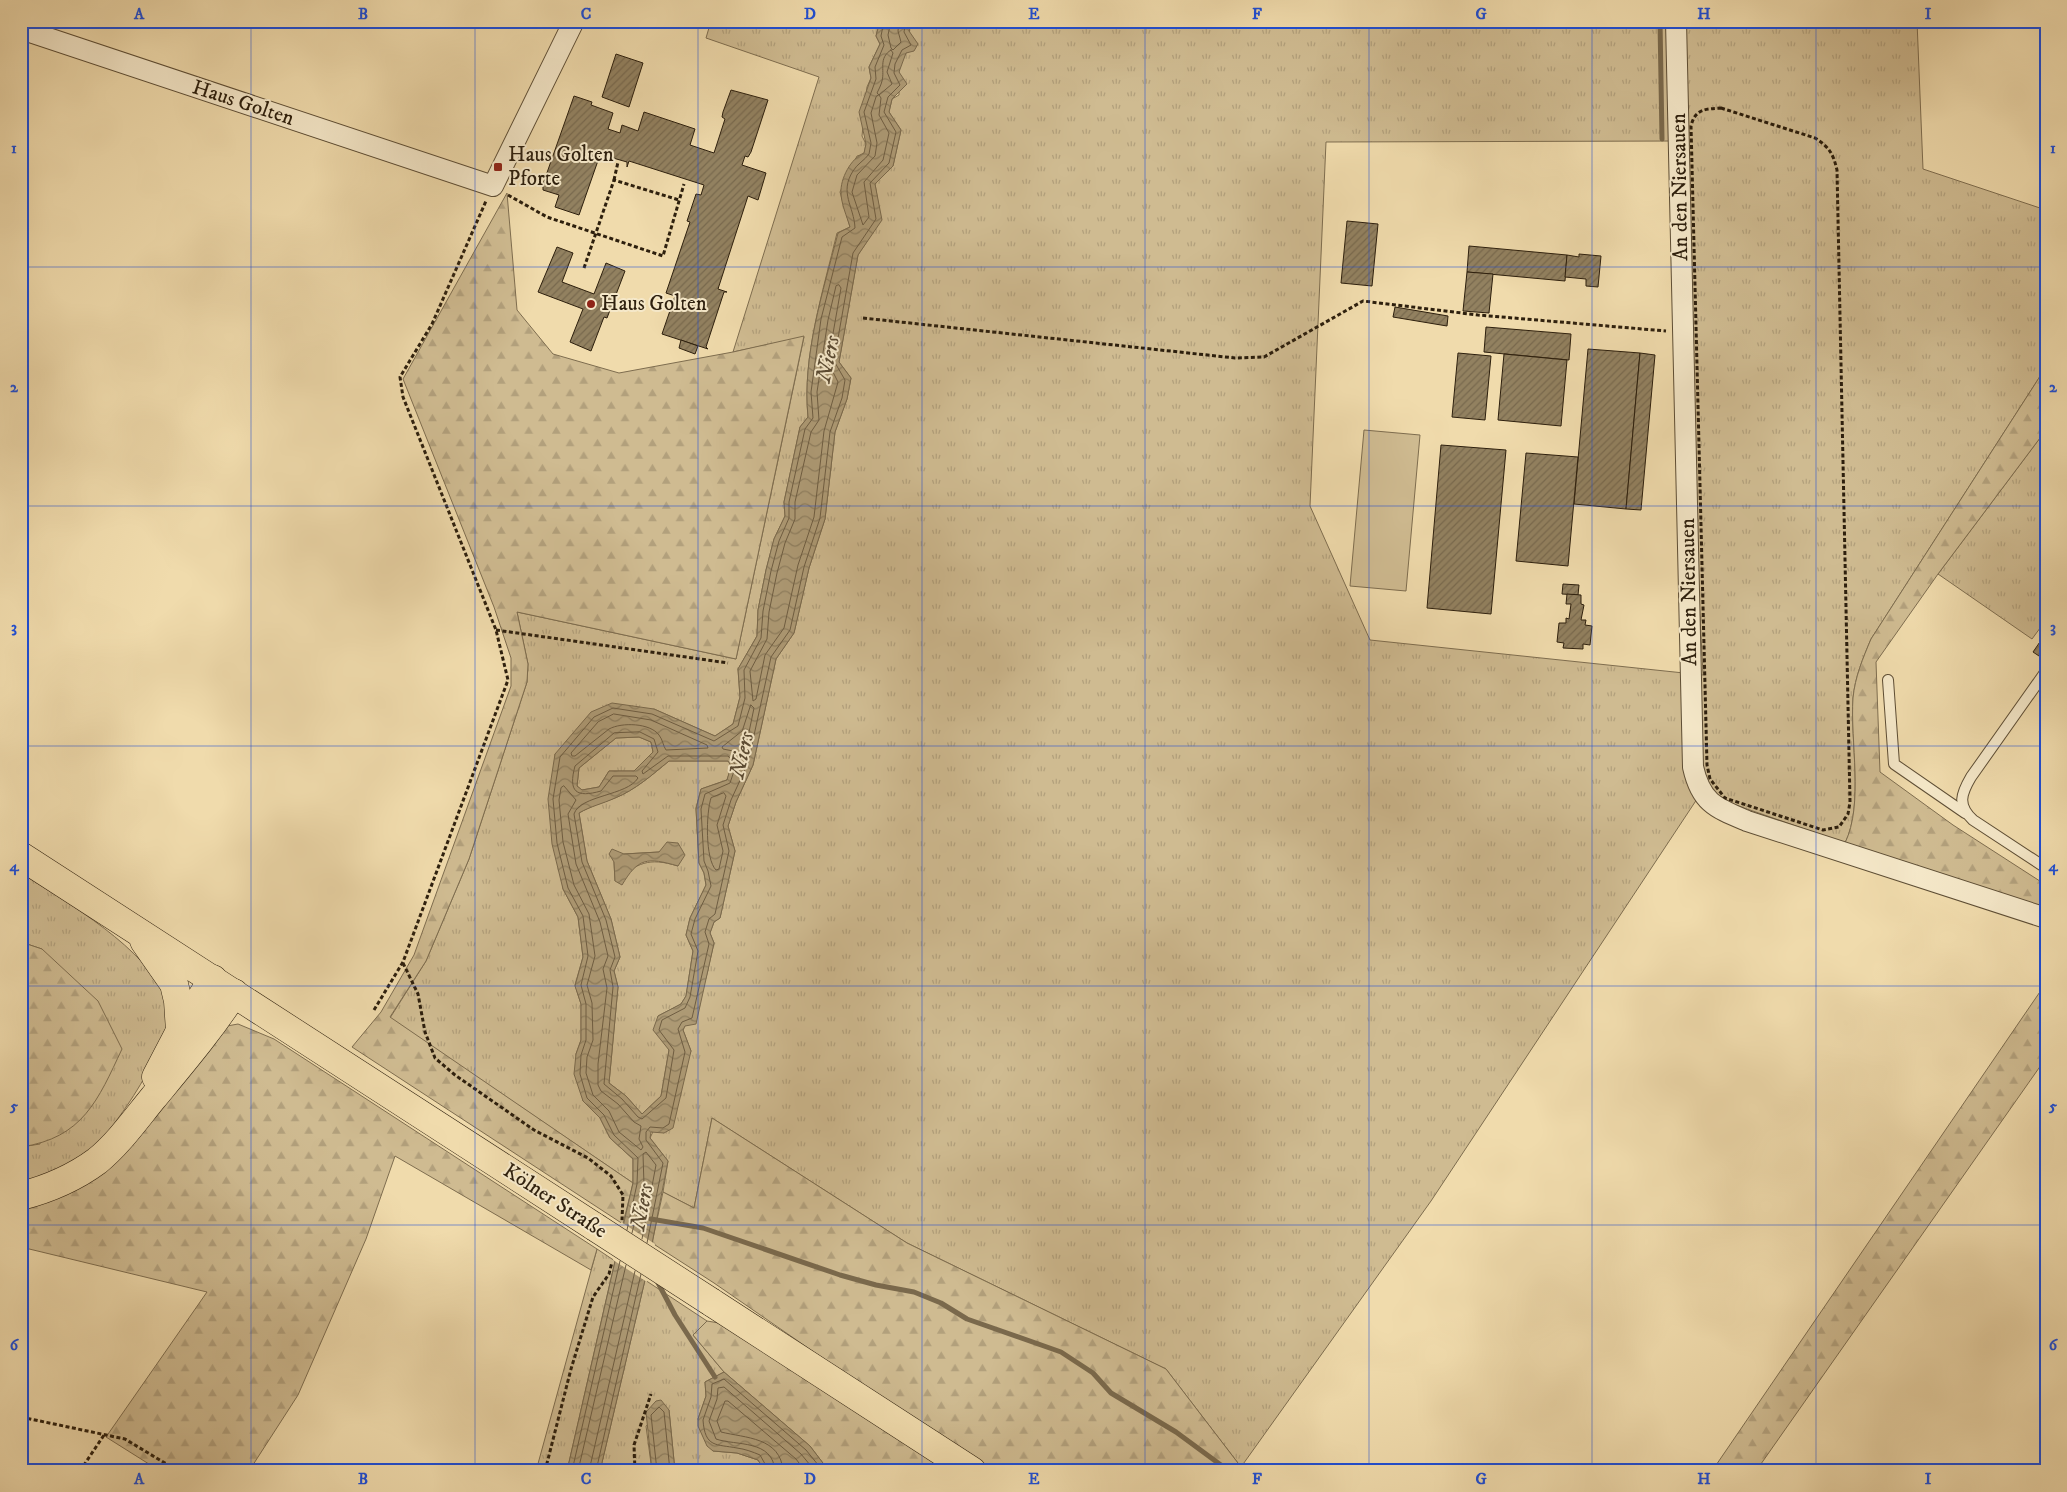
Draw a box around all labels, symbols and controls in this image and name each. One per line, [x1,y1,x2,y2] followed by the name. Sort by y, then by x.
[133,4,145,24] text: A
[358,4,368,24] text: B
[581,4,591,24] text: C
[804,4,816,24] text: D
[1028,4,1040,24] text: E
[1252,4,1262,24] text: F
[1475,4,1487,24] text: G
[1697,4,1711,24] text: H
[1925,4,1932,24] text: I
[189,74,297,132] street label: Haus Golten
[1666,113,1694,261] street label: An den Niersauen
[11,138,17,158] text: 1
[2050,138,2056,158] text: 1
[508,142,614,192] place label: Haus Golten Pforte
[492,161,504,173] marker: Haus Golten Pforte
[601,291,707,317] place label: Haus Golten
[585,298,597,310] marker: Haus Golten
[810,332,846,387] water label: Niers
[10,377,19,397] text: 2
[2049,377,2058,397] text: 2
[1675,518,1703,666] street label: An den Niersauen
[11,617,17,637] text: 3
[2050,617,2056,637] text: 3
[723,728,761,783] water label: Niers
[8,856,19,876] text: 4
[2047,856,2058,876] text: 4
[9,1096,18,1116] text: 5
[2048,1096,2057,1116] text: 5
[498,1158,612,1244] street label: Kölner Straße
[624,1180,660,1235] water label: Niers
[10,1335,20,1355] text: 6
[2049,1335,2059,1355] text: 6
[133,1469,145,1489] text: A
[358,1469,368,1489] text: B
[581,1469,591,1489] text: C
[804,1469,816,1489] text: D
[1028,1469,1040,1489] text: E
[1252,1469,1262,1489] text: F
[1475,1469,1487,1489] text: G
[1697,1469,1711,1489] text: H
[1925,1469,1932,1489] text: I

